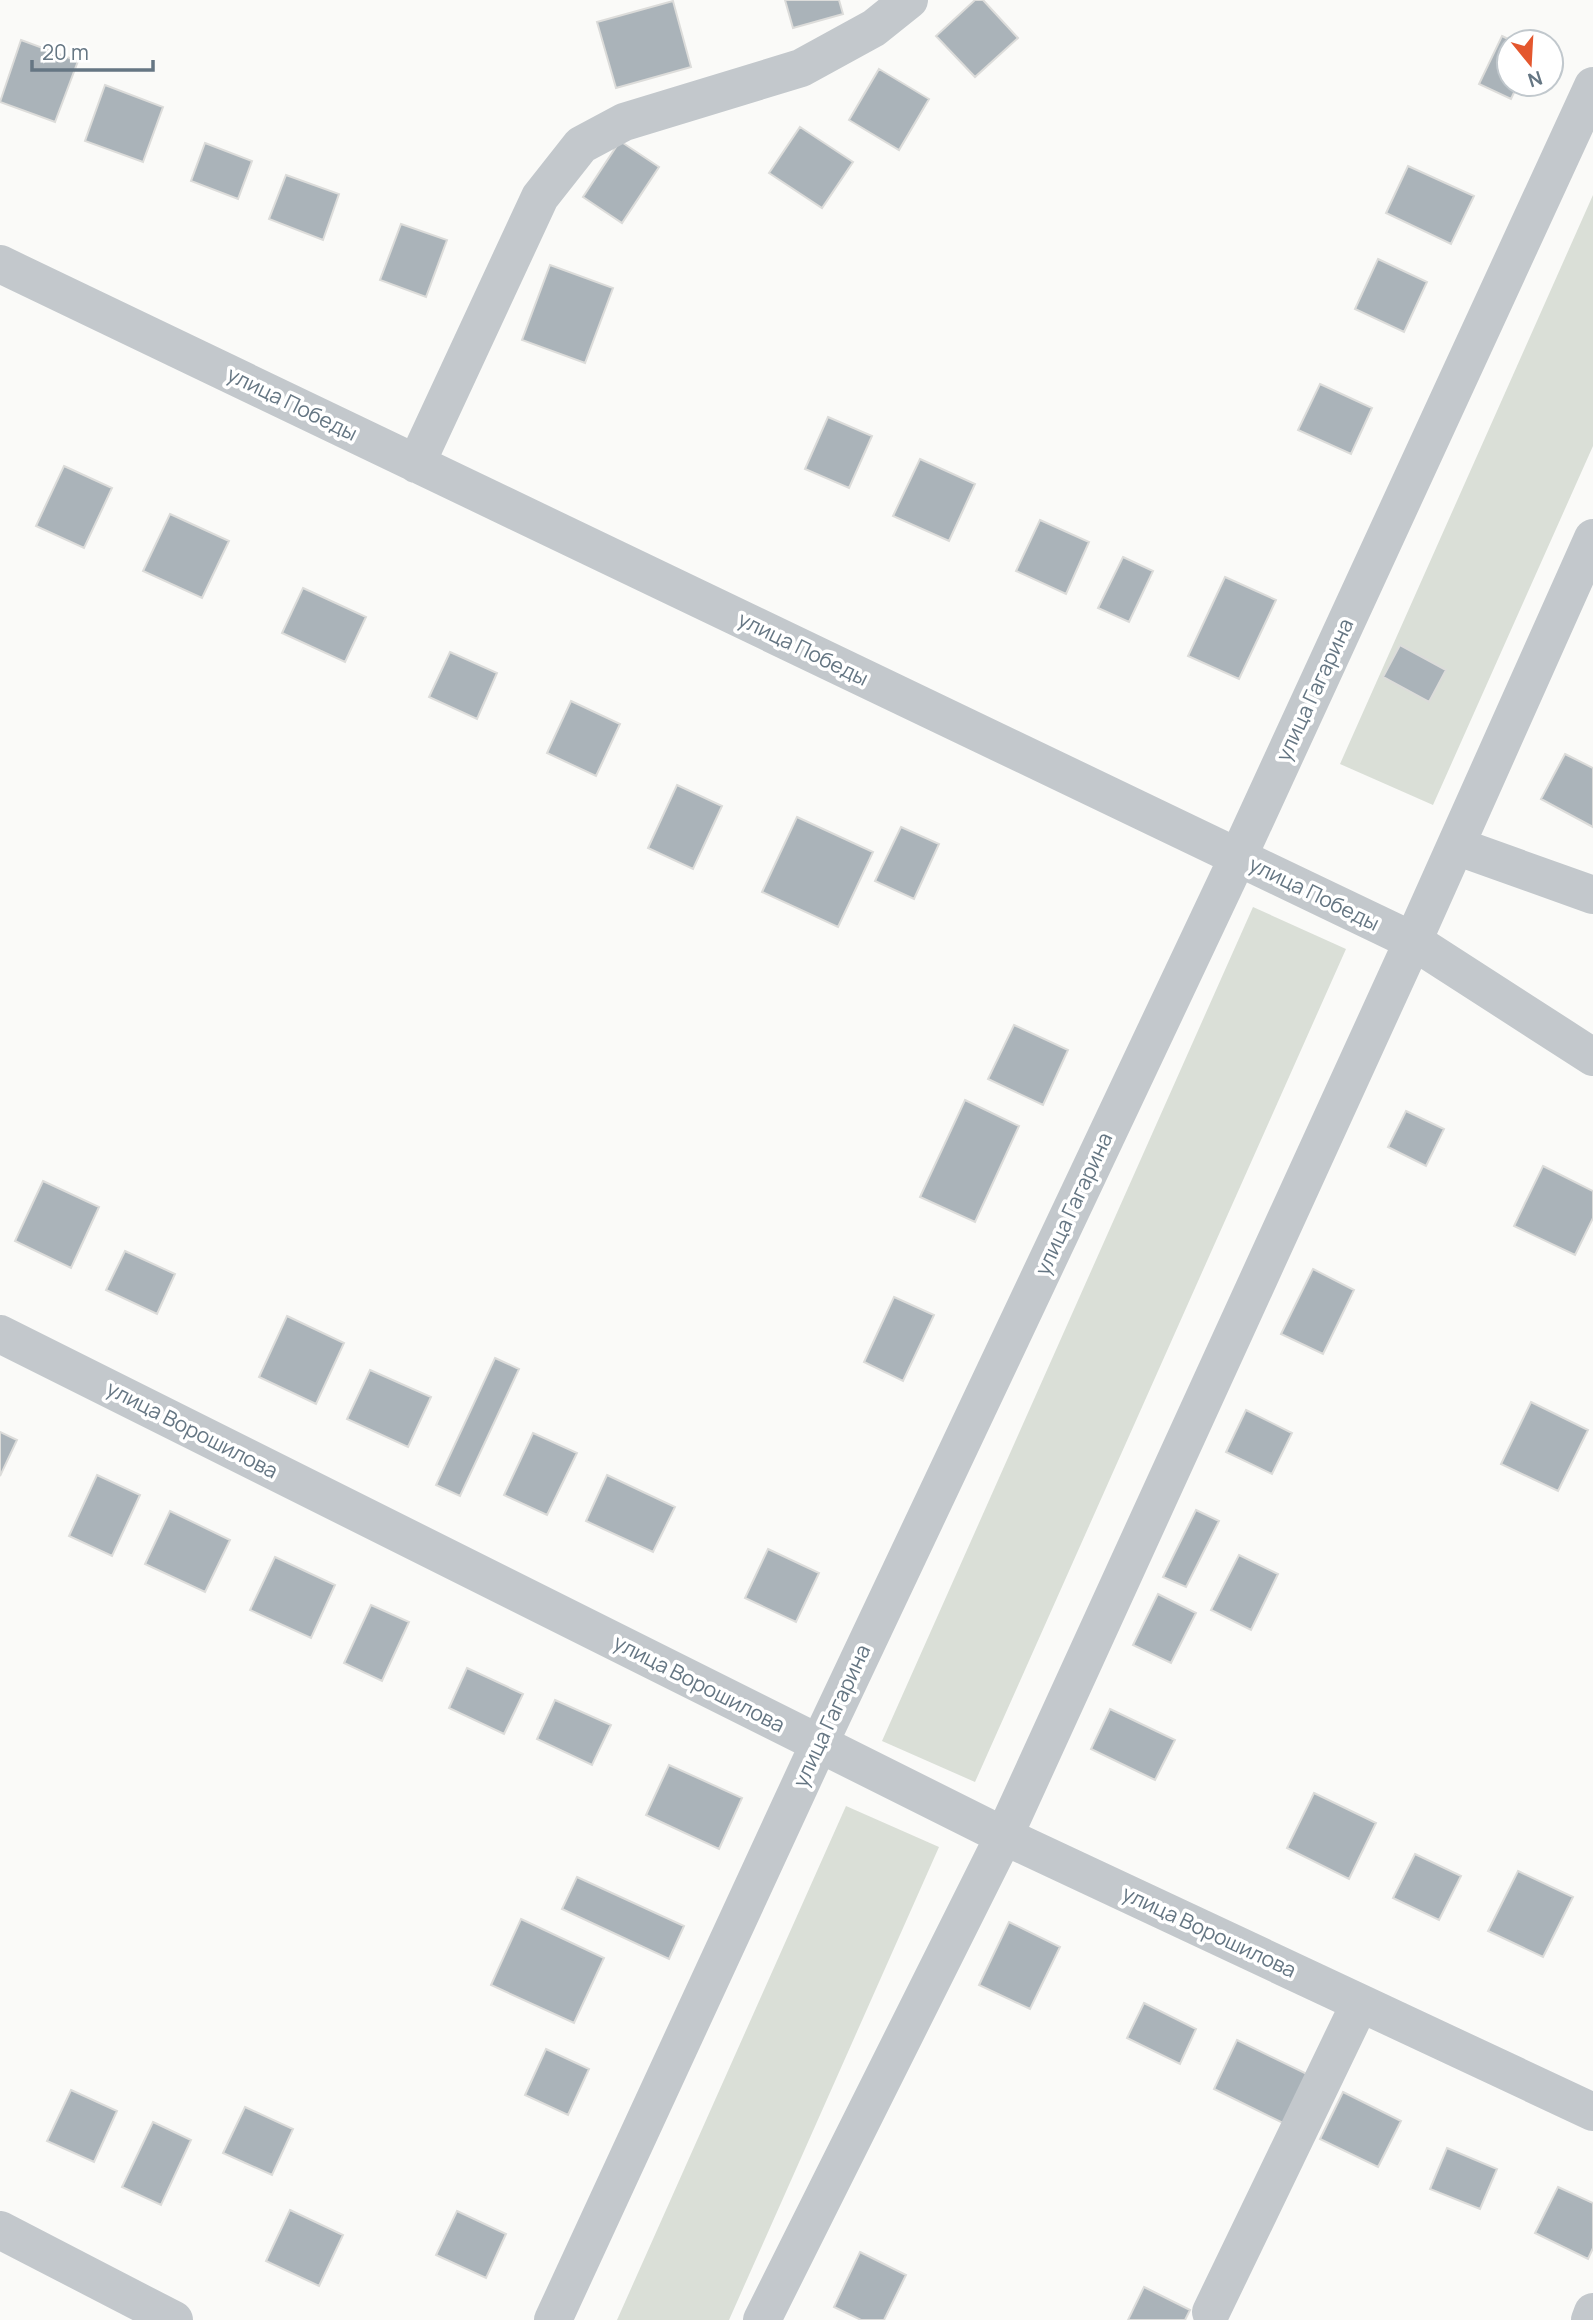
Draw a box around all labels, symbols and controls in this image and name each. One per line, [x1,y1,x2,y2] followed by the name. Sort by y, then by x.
[32,28,152,72] scale bar
[1495,28,1565,98] north arrow
[42,38,89,66] text: 20 m
[1525,65,1546,94] text: N
[223,359,362,447] street label: улица Победы
[734,604,873,692] street label: улица Победы
[1269,614,1359,765] street label: улица Гагарина
[1245,849,1384,937] street label: улица Победы
[1028,1128,1118,1279] street label: улица Гагарина
[102,1374,283,1484] street label: улица Ворошилова
[609,1628,790,1738] street label: улица Ворошилова
[786,1640,876,1791] street label: улица Гагарина
[1118,1878,1301,1984] street label: улица Ворошилова

